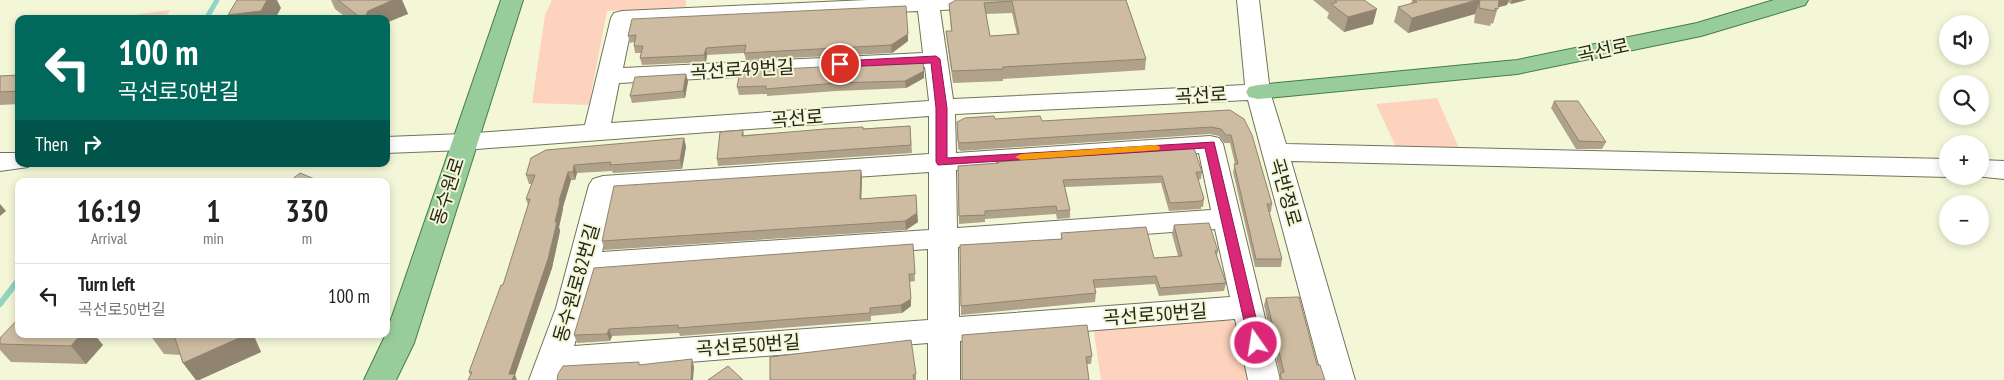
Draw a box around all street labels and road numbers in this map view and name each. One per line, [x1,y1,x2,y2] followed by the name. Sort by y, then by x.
[1575,33,1631,67] street label: 곡선로
[689,54,795,84] street label: 곡선로49번길
[1174,82,1228,108] street label: 곡선로
[770,104,824,132] street label: 곡선로
[425,154,469,228] street label: 동수원로
[1265,155,1307,229] street label: 곡반정로
[548,221,604,345] street label: 동수원로82번길
[1102,298,1208,330] street label: 곡선로50번길
[695,329,801,361] street label: 곡선로50번길

